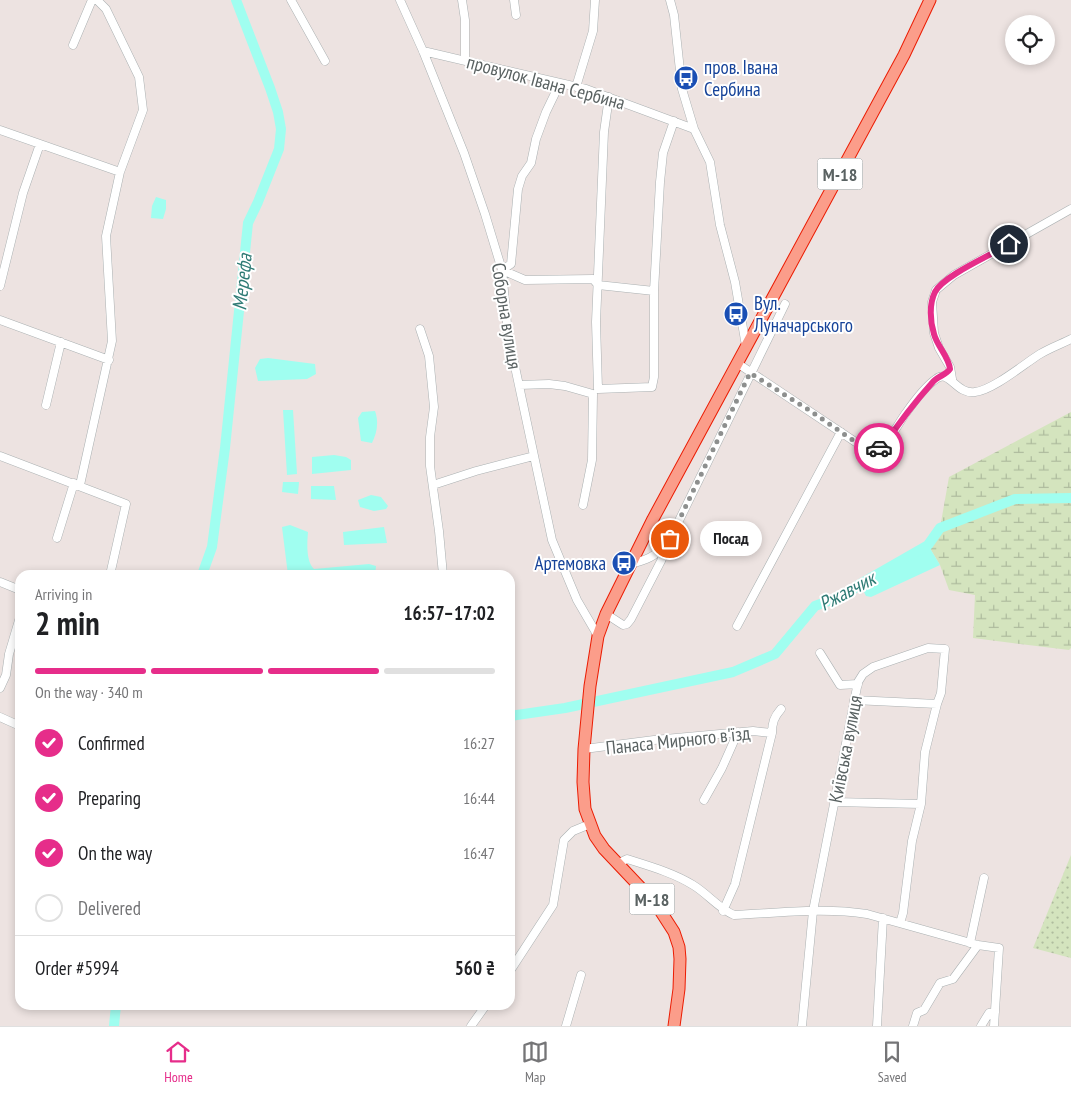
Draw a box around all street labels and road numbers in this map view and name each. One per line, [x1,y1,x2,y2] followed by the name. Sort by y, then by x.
[464,49,628,115] street label: провулок Івана Сербина
[818,158,862,190] road number: М-18
[487,261,527,371] street label: Соборна вулиця
[823,693,867,805] street label: Київська вулиця
[605,720,752,760] street label: Панаса Мирного в'їзд
[630,884,674,914] road number: М-18

